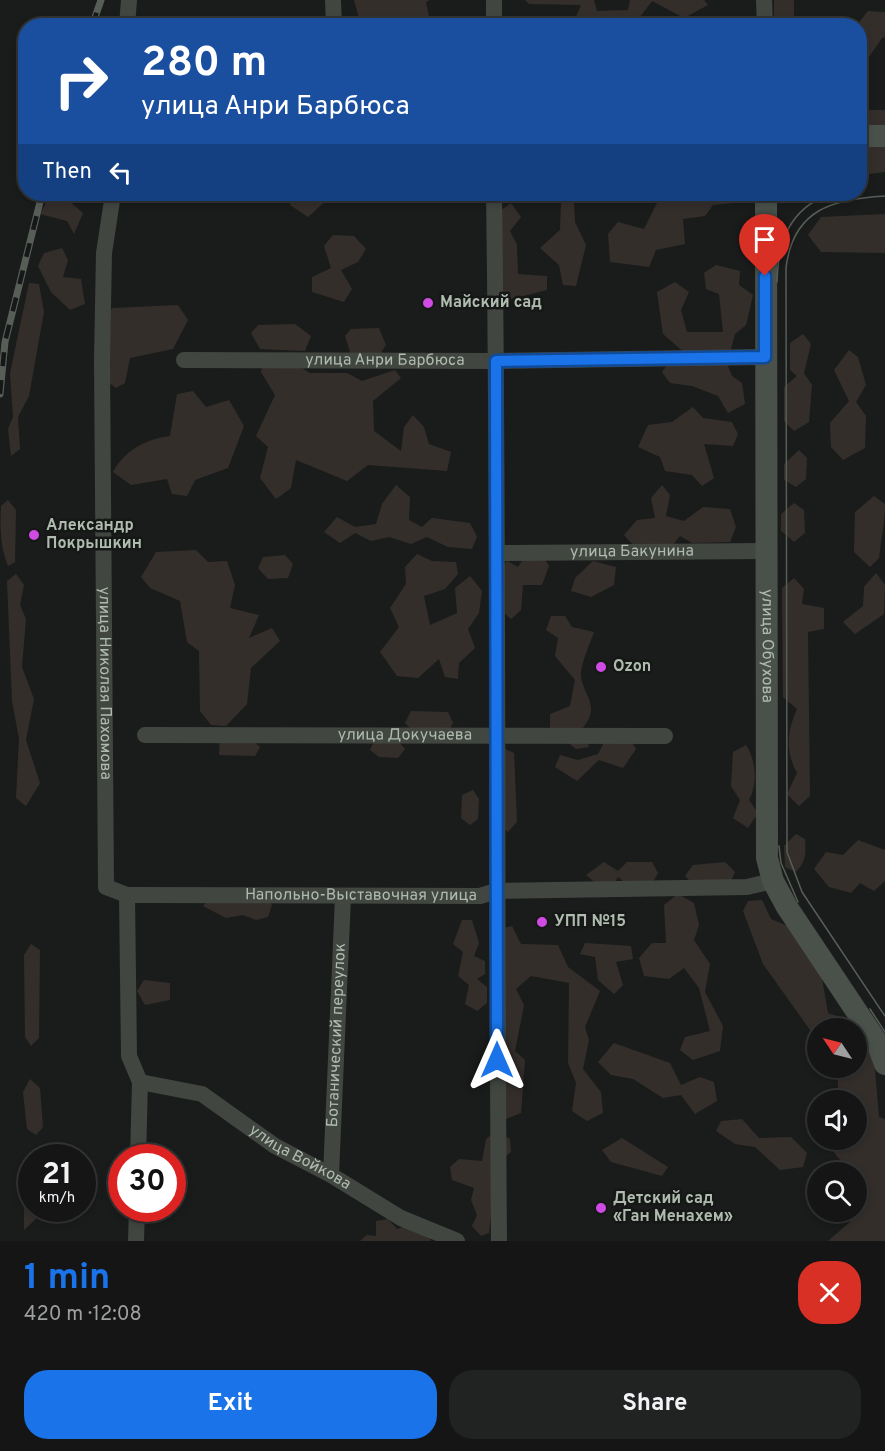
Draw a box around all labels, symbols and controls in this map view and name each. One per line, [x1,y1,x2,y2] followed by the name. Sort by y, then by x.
[141,38,267,91] text: 280 m
[42,42,120,120] icon: right
[141,90,410,124] text: улица Анри Барбюса
[104,156,137,189] icon: left
[42,159,92,186] text: Then
[739,214,790,276] pin
[748,223,781,256] icon: arrive
[440,293,542,313] place label: Майский сад
[421,296,435,310] marker: Майский сад
[305,350,465,371] street label: улица Анри Барбюса
[46,516,142,554] place label: Александр Покрышкин
[27,528,41,542] marker: Александр Покрышкин
[570,542,694,562] street label: улица Бакунина
[94,587,115,780] street label: улица Николая Пахомова
[757,589,777,703] street label: улица Обухова
[613,657,651,677] place label: Ozon
[594,660,608,674] marker: Ozon
[338,725,472,746] street label: улица Докучаева
[245,885,477,906] street label: Напольно-Выставочная улица
[554,912,626,932] place label: УПП №15
[535,915,549,929] marker: УПП №15
[323,942,351,1128] street label: Ботанический переулок
[807,1018,867,1078] north arrow
[807,1018,867,1222] map controls
[465,1028,529,1092] position arrow
[807,1090,867,1150] button: sound
[245,1120,354,1195] street label: улица Войкова
[108,1144,186,1222] speed limit sign: 30
[42,1157,72,1194] text: 21
[807,1162,867,1222] button: search
[39,1189,75,1208] text: km/h
[613,1189,733,1227] place label: Детский сад «Ган Менахем»
[594,1201,608,1215] marker: Детский сад «Ган Менахем»
[24,1256,110,1302] text: 1 min
[798,1261,861,1324] button: close
[24,1302,142,1328] text: 420 m · 12:08
[24,1370,437,1439] button: Exit
[449,1370,861,1439] button: Share

